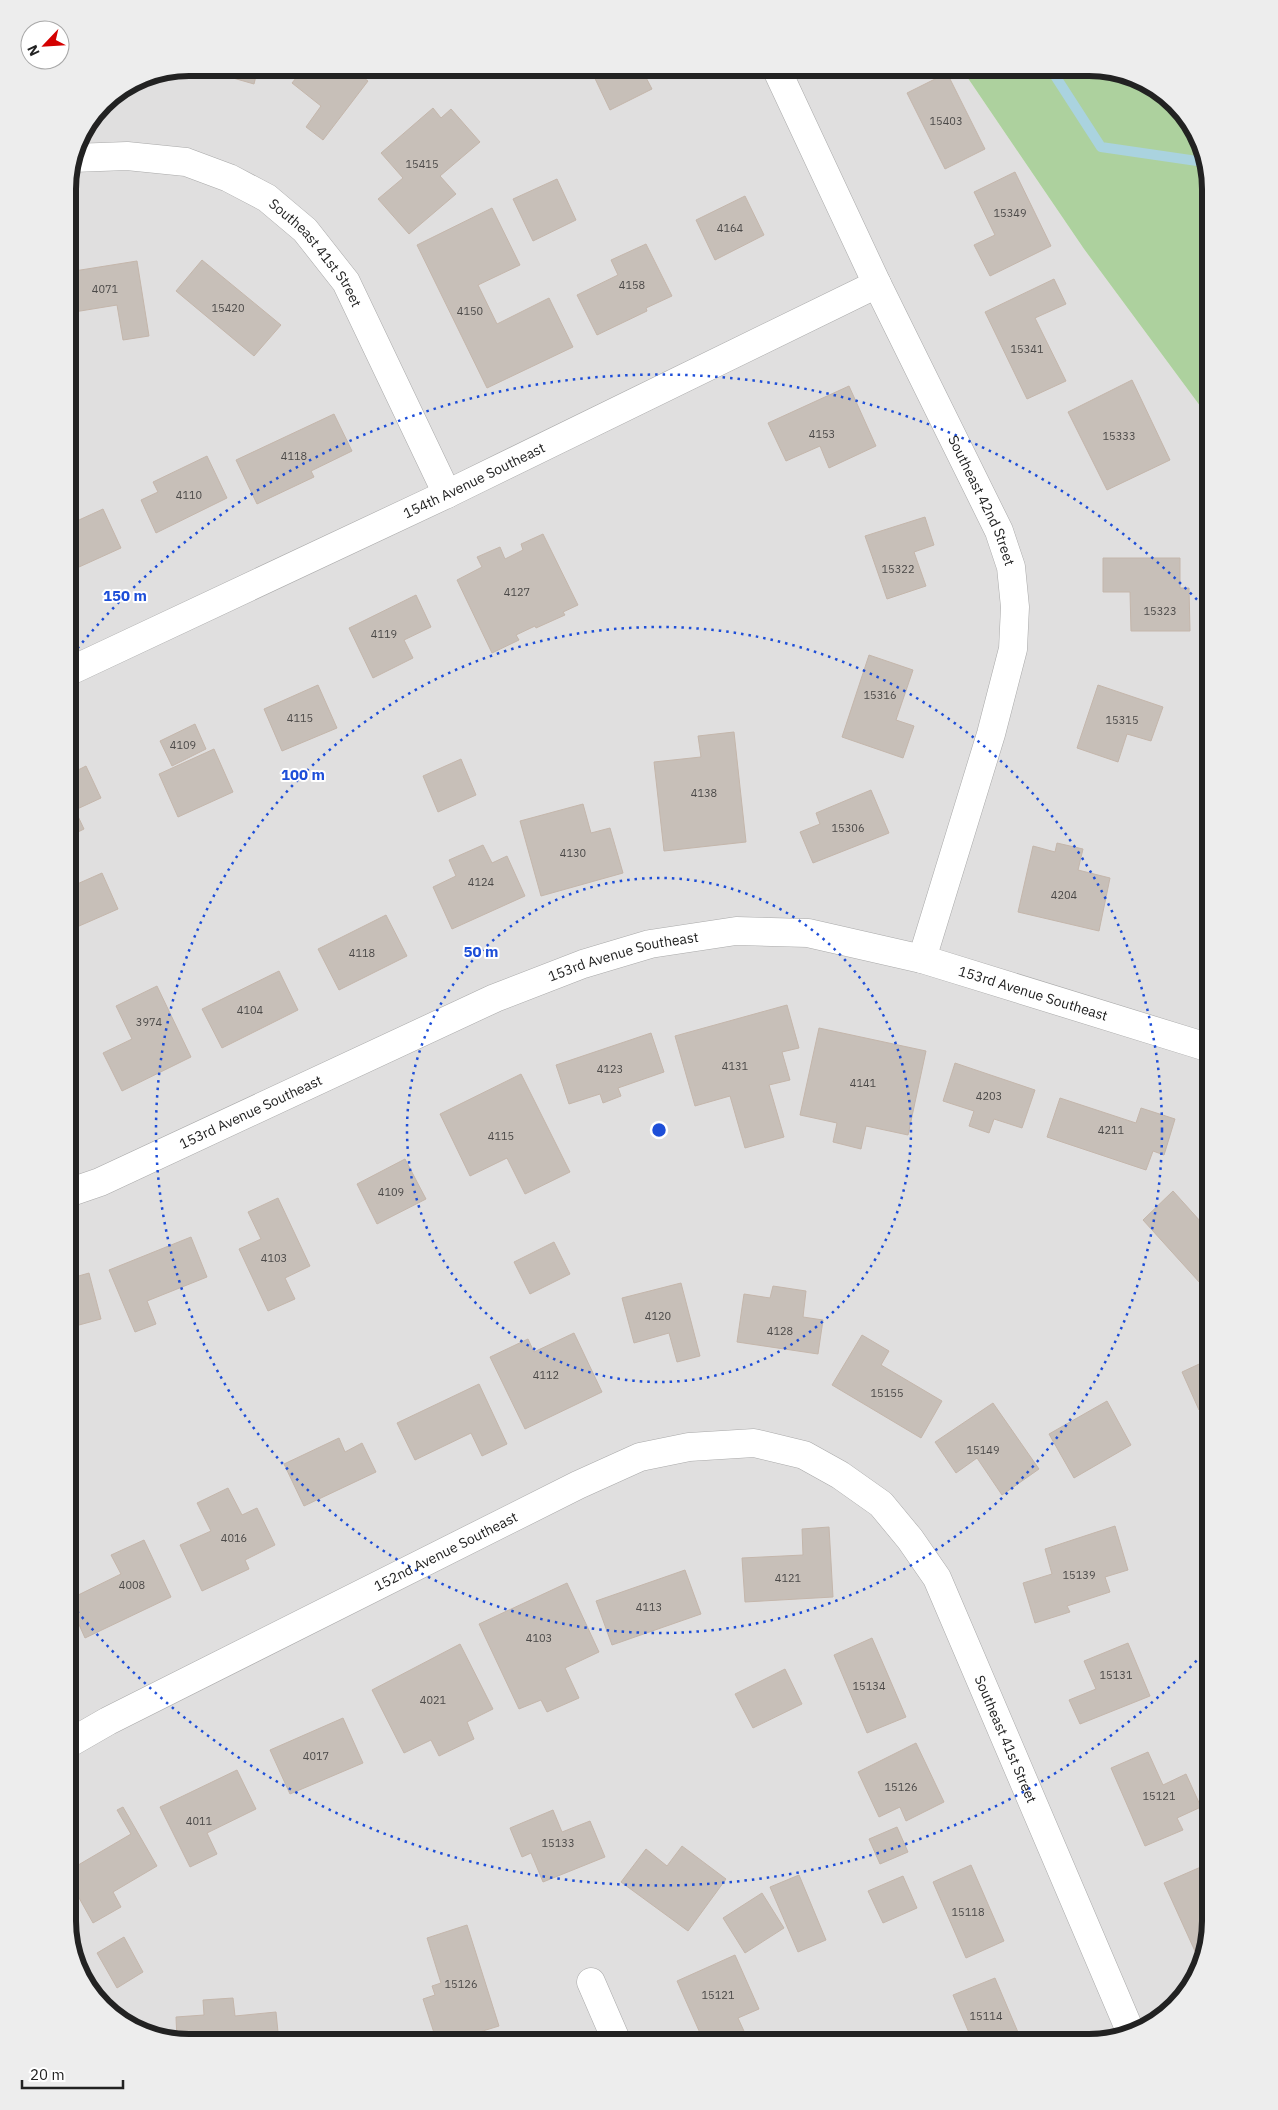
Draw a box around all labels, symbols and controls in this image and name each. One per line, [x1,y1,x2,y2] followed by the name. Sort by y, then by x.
[20,20,70,70] north arrow
[23,42,44,59] text: N
[930,114,963,128] house number: 15403
[406,157,439,171] house number: 15415
[265,194,366,310] street label: Southeast 41st Street
[994,206,1027,220] house number: 15349
[717,221,744,235] house number: 4164
[619,278,645,292] house number: 4158
[92,282,119,296] house number: 4071
[212,301,245,315] house number: 15420
[457,304,483,318] house number: 4150
[1011,342,1044,356] house number: 15341
[809,427,835,441] house number: 4153
[1103,429,1136,443] house number: 15333
[944,432,1019,568] street label: Southeast 42nd Street
[400,439,548,522] street label: 154th Avenue Southeast
[281,449,307,463] house number: 4118
[176,488,202,502] house number: 4110
[882,562,915,576] house number: 15322
[504,585,530,599] house number: 4127
[103,586,147,605] text: 150 m
[1144,604,1177,618] house number: 15323
[371,627,397,641] house number: 4119
[864,688,897,702] house number: 15316
[287,711,313,725] house number: 4115
[1106,713,1139,727] house number: 15315
[170,738,196,752] house number: 4109
[281,765,325,784] text: 100 m
[691,786,717,800] house number: 4138
[832,821,865,835] house number: 15306
[560,846,586,860] house number: 4130
[468,875,495,889] house number: 4124
[1051,888,1078,902] house number: 4204
[546,928,700,986] street label: 153rd Avenue Southeast
[464,942,498,961] text: 50 m
[349,946,375,960] house number: 4118
[956,962,1110,1025] street label: 153rd Avenue Southeast
[237,1003,264,1017] house number: 4104
[136,1015,163,1029] house number: 3974
[722,1059,749,1073] house number: 4131
[597,1062,623,1076] house number: 4123
[176,1071,325,1153] street label: 153rd Avenue Southeast
[850,1076,877,1090] house number: 4141
[976,1089,1002,1103] house number: 4203
[650,1121,668,1139] centre of rings
[1098,1123,1125,1137] house number: 4211
[488,1129,514,1143] house number: 4115
[378,1185,404,1199] house number: 4109
[261,1251,287,1265] house number: 4103
[645,1309,671,1323] house number: 4120
[767,1324,793,1338] house number: 4128
[533,1368,559,1382] house number: 4112
[871,1386,904,1400] house number: 15155
[967,1443,1000,1457] house number: 15149
[371,1508,521,1595] street label: 152nd Avenue Southeast
[221,1531,247,1545] house number: 4016
[1063,1568,1096,1582] house number: 15139
[775,1571,802,1585] house number: 4121
[119,1578,145,1592] house number: 4008
[636,1600,662,1614] house number: 4113
[526,1631,552,1645] house number: 4103
[1100,1668,1133,1682] house number: 15131
[970,1672,1041,1806] street label: Southeast 41st Street
[853,1679,886,1693] house number: 15134
[420,1693,447,1707] house number: 4021
[303,1749,329,1763] house number: 4017
[885,1780,918,1794] house number: 15126
[1143,1789,1176,1803] house number: 15121
[186,1814,213,1828] house number: 4011
[542,1836,575,1850] house number: 15133
[952,1905,985,1919] house number: 15118
[445,1977,478,1991] house number: 15126
[702,1988,735,2002] house number: 15121
[970,2009,1003,2023] house number: 15114
[22,2058,124,2090] scale bar
[30,2065,65,2084] text: 20 m

